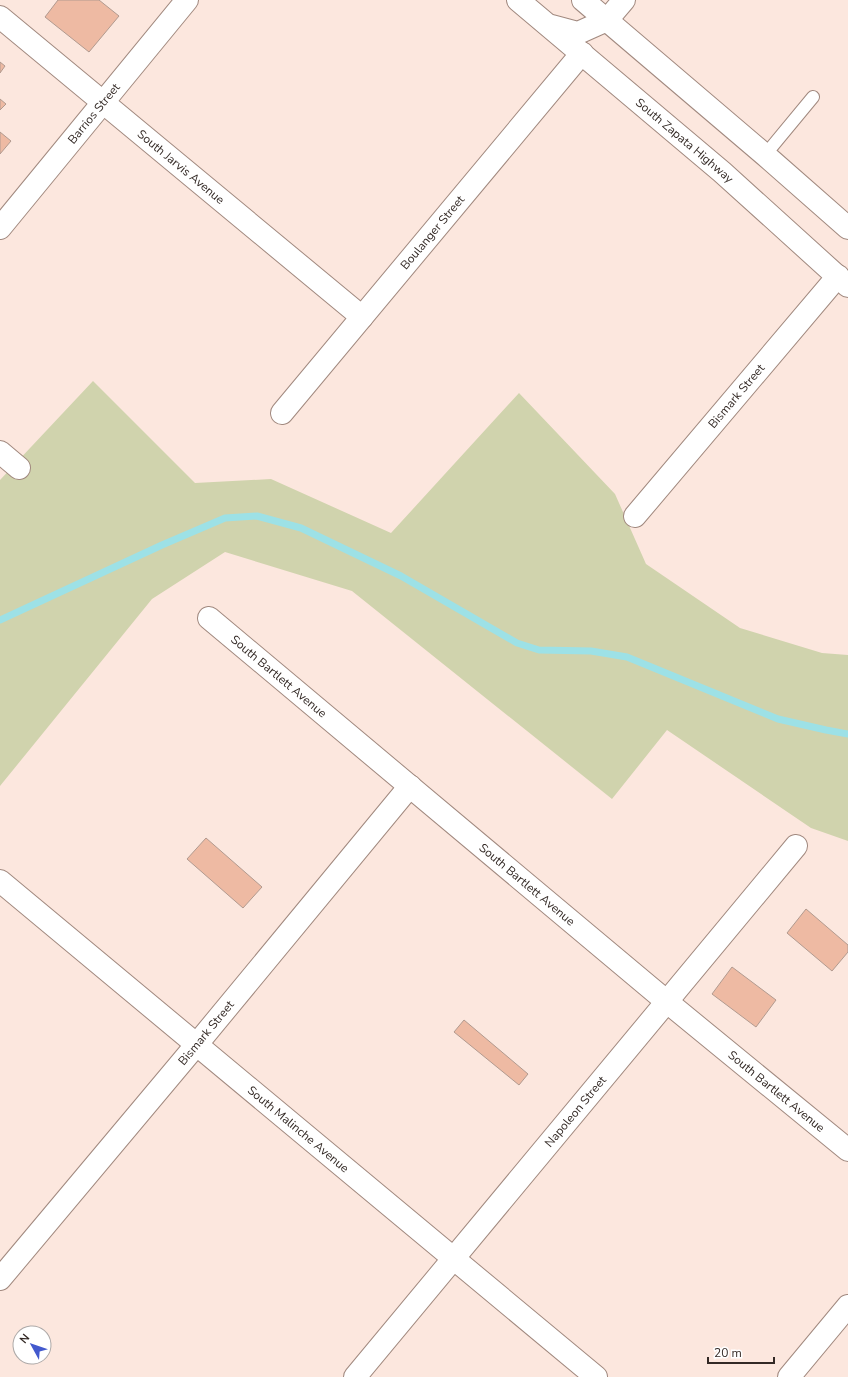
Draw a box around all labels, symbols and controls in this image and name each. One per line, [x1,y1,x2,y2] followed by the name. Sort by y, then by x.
[64,79,124,147] street label: Barrios Street
[632,95,738,187] street label: South Zapata Highway
[134,126,228,208] street label: South Jarvis Avenue
[397,191,469,273] street label: Boulanger Street
[705,360,769,432] street label: Bismark Street
[227,632,330,721] street label: South Bartlett Avenue
[476,840,578,929] street label: South Bartlett Avenue
[175,997,238,1069] street label: Bismark Street
[725,1047,828,1136] street label: South Bartlett Avenue
[541,1072,610,1151] street label: Napoleon Street
[244,1082,352,1176] street label: South Malinche Avenue
[12,1325,52,1365] north arrow
[16,1331,33,1347] text: N
[708,1339,774,1365] scale bar
[714,1345,742,1361] text: 20 m

